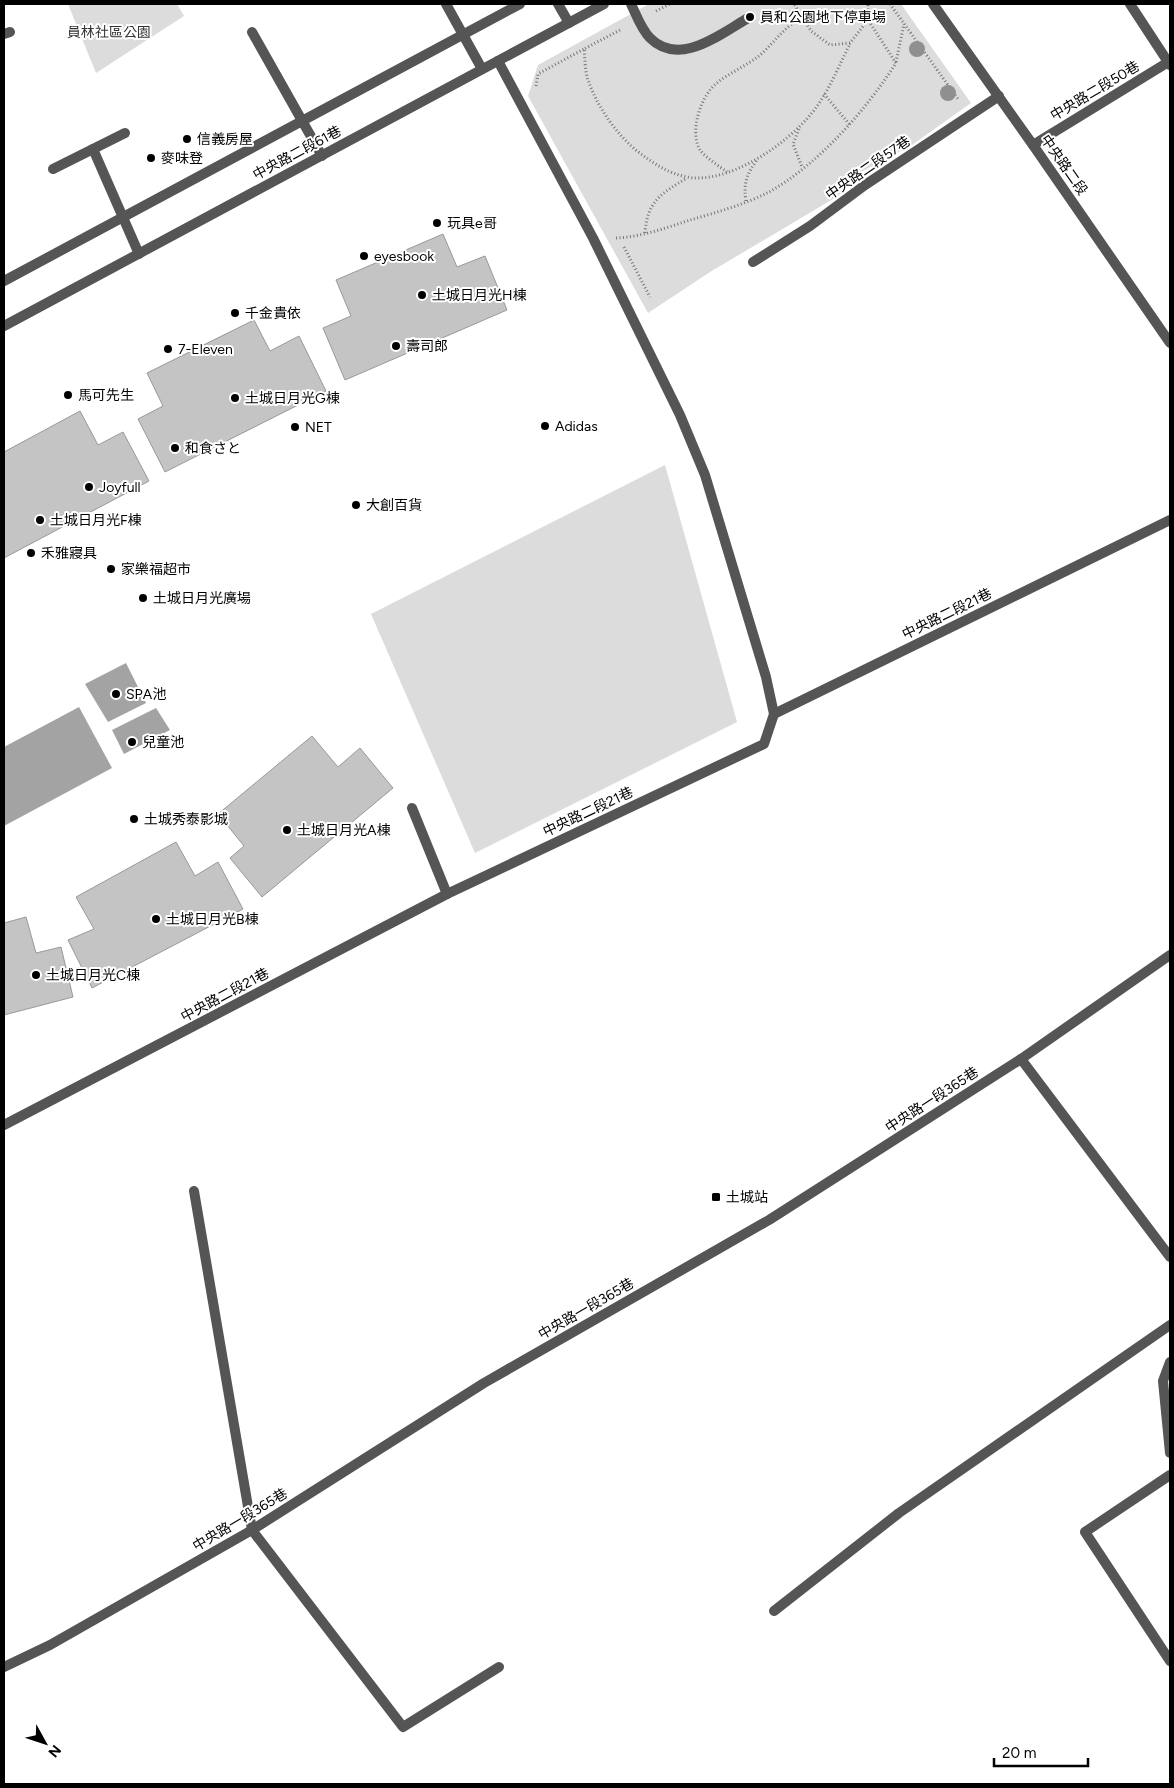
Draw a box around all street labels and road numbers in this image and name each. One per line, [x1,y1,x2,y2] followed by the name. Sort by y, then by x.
[1047,58,1143,124] street label: 中央路二段50巷
[250,123,344,183] street label: 中央路二段61巷
[1037,131,1091,199] street label: 中央路二段
[822,132,914,204] street label: 中央路二段57巷
[899,585,995,643] street label: 中央路二段21巷
[540,784,636,840] street label: 中央路二段21巷
[178,965,272,1025] street label: 中央路二段21巷
[882,1064,982,1136] street label: 中央路一段365巷
[535,1275,637,1343] street label: 中央路一段365巷
[190,1485,290,1555] street label: 中央路一段365巷

